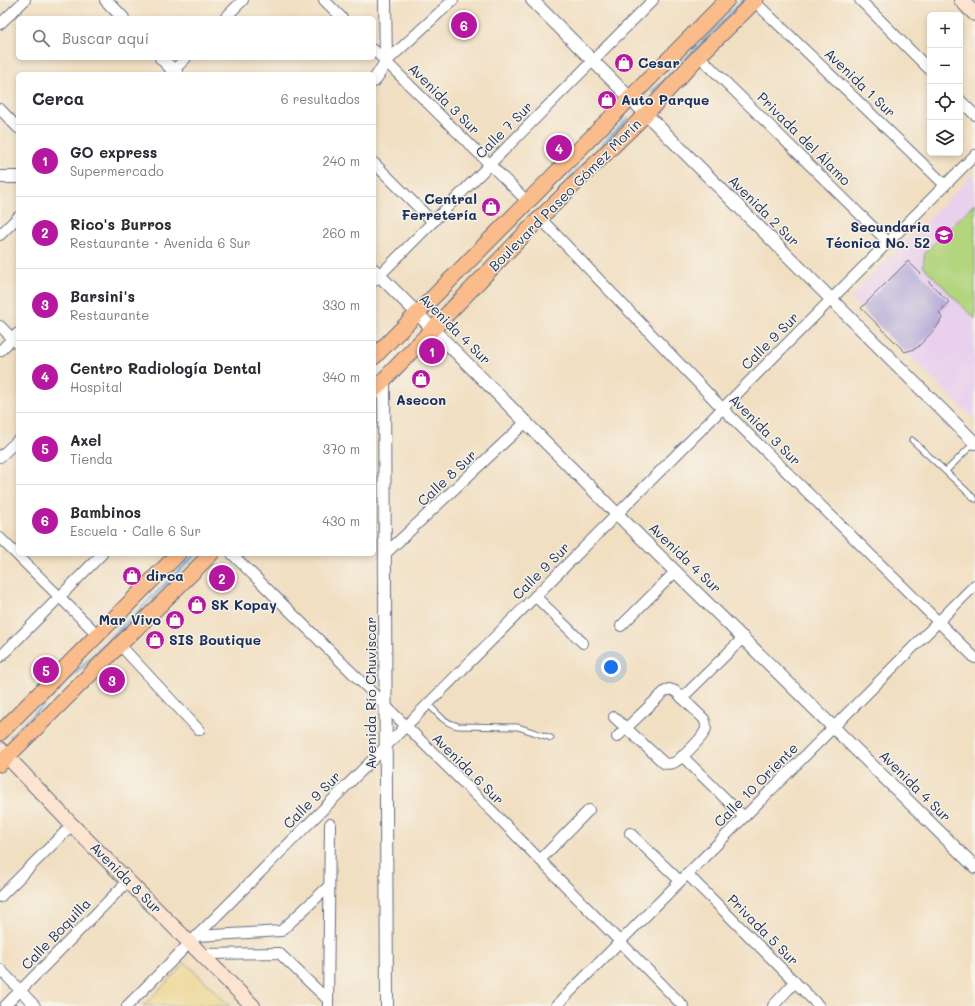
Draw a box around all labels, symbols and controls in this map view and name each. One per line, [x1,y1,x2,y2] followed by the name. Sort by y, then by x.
[451,10,477,40] pin: 6
[927,12,963,156] map controls
[927,12,963,48] button: +
[16,16,376,60] search box
[30,27,52,49] icon: search
[62,28,149,48] text: Buscar aquí
[821,44,900,121] street label: Avenida 1 Sur
[927,48,963,84] button: −
[613,52,635,74] shop icon: Cesar
[638,53,680,72] place label: Cesar
[404,59,484,139] street label: Avenida 3 Sur
[927,84,963,120] button: locate
[32,87,84,109] text: Cerca
[753,88,855,190] street label: Privada del Álamo
[596,89,618,111] shop icon: Auto Parque
[281,90,360,107] text: 6 resultados
[621,90,709,109] place label: Auto Parque
[471,97,536,162] street label: Calle 7 Sur
[484,114,645,275] street label: Boulevard Paseo Gómez Morín
[927,120,963,156] button: layers
[546,133,572,163] pin: 4
[70,142,157,162] text: GO express
[42,152,48,169] text: 1
[323,152,360,169] text: 240 m
[70,162,164,179] text: Supermercado
[725,171,804,250] street label: Avenida 2 Sur
[401,189,477,224] place label: Central Ferretería
[480,196,502,218] shop icon: Central Ferretería
[70,214,172,234] text: Rico's Burros
[826,217,930,252] place label: Secundaria Técnica No. 52
[41,224,49,241] text: 2
[322,224,360,241] text: 260 m
[933,224,955,246] school or university icon: Secundaria Técnica No. 52
[70,234,250,251] text: Restaurante · Avenida 6 Sur
[70,286,135,306] text: Barsini's
[415,289,495,369] street label: Avenida 4 Sur
[41,296,49,313] text: 3
[322,296,360,313] text: 330 m
[70,306,149,323] text: Restaurante
[737,308,803,374] street label: Calle 9 Sur
[419,336,445,366] pin: 1
[70,358,261,378] text: Centro Radiología Dental
[41,368,49,385] text: 4
[322,368,360,385] text: 340 m
[410,368,432,390] shop icon: Asecon
[70,378,122,395] text: Hospital
[396,390,446,409] place label: Asecon
[725,390,805,470] street label: Avenida 3 Sur
[70,430,101,450] text: Axel
[41,440,49,457] text: 5
[323,440,360,457] text: 370 m
[413,445,480,510] street label: Calle 8 Sur
[70,450,113,467] text: Tienda
[70,502,141,522] text: Bambinos
[41,512,49,529] text: 6
[322,512,360,529] text: 430 m
[645,518,726,597] street label: Avenida 4 Sur
[70,522,201,539] text: Escuela · Calle 6 Sur
[508,538,574,604] street label: Calle 9 Sur
[209,563,235,593] pin: 2
[121,565,143,587] shop icon: dirca
[146,566,184,585] place label: dirca
[186,594,208,616] shop icon: SK Kopay
[211,595,277,614] place label: SK Kopay
[164,609,186,631] shop icon: Mar Vivo
[99,610,162,629] place label: Mar Vivo
[361,617,380,769] street label: Avenida Río Chuviscar
[144,629,166,651] shop icon: SIS Boutique
[169,630,261,649] place label: SIS Boutique
[33,655,59,685] pin: 5
[601,657,621,677] your location
[99,665,125,695] pin: 3
[428,729,508,809] street label: Avenida 6 Sur
[709,738,802,831] street label: Calle 10 Oriente
[875,746,955,826] street label: Avenida 4 Sur
[279,767,345,833] street label: Calle 9 Sur
[86,838,166,918] street label: Avenida 8 Sur
[724,890,803,969] street label: Privada 5 Sur
[17,894,95,974] street label: Calle Boquilla

